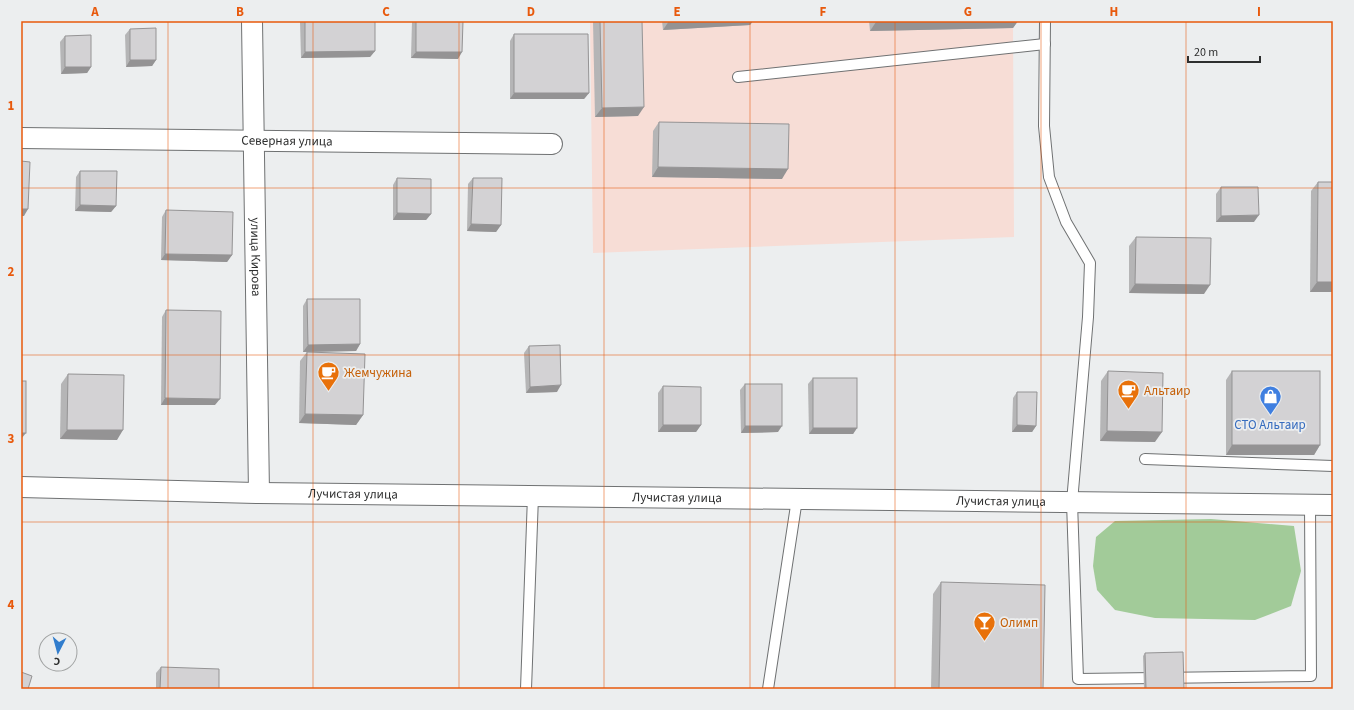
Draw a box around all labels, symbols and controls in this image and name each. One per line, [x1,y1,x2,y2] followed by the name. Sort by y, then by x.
[90,3,99,21] text: A
[236,3,244,21] text: B
[382,3,390,21] text: C
[527,3,535,21] text: D
[673,3,681,21] text: E
[820,3,827,21] text: F
[964,3,972,21] text: G
[1110,3,1118,21] text: H
[1257,3,1261,21] text: I
[1188,38,1260,64] scale bar
[1194,44,1218,61] text: 20 m
[8,97,15,115] text: 1
[241,131,333,151] street label: Северная улица
[246,217,265,297] street label: улица Кирова
[8,263,15,281] text: 2
[315,360,341,393] cafe icon: Жемчужина
[344,364,412,382] place label: Жемчужина
[1115,378,1141,411] cafe icon: Альтаир
[1144,382,1191,400] place label: Альтаир
[1257,384,1283,417] shop icon: СТО Альтаир
[1234,416,1306,434] place label: СТО Альтаир
[8,430,15,448] text: 3
[308,485,398,504] street label: Лучистая улица
[632,488,722,507] street label: Лучистая улица
[956,492,1046,511] street label: Лучистая улица
[8,596,15,614] text: 4
[971,610,997,643] bar icon: Олимп
[1000,614,1038,632] place label: Олимп
[38,632,78,672] north arrow
[52,654,61,669] text: С

